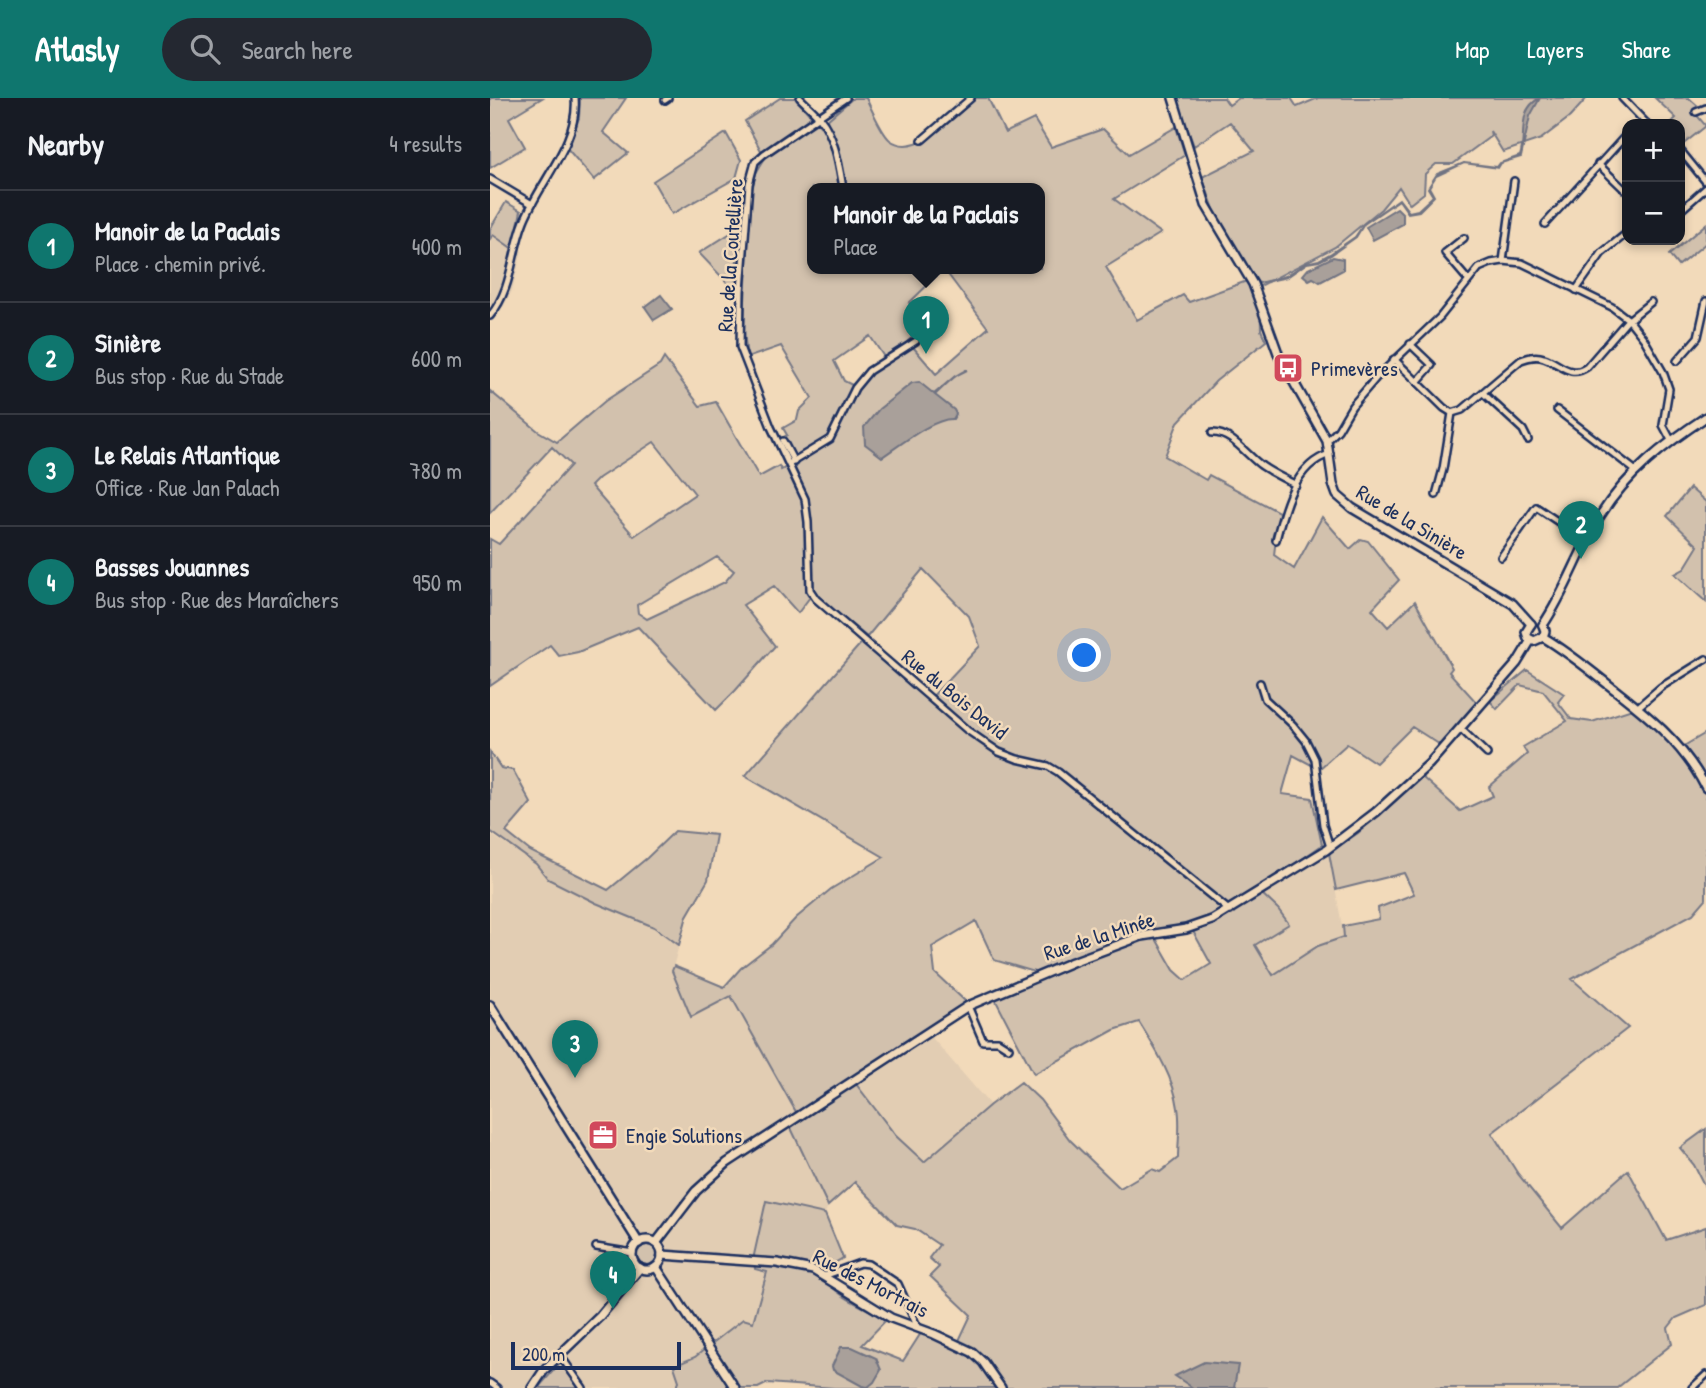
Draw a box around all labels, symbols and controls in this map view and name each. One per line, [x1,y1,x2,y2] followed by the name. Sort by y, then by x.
[162,18,652,81] search box
[35,27,120,71] text: Atlasly
[186,30,224,68] icon: search
[242,32,353,67] text: Search here
[1455,33,1489,65] text: Map
[1527,33,1584,65] text: Layers
[1622,33,1671,65] text: Share
[1622,119,1685,245] map controls
[1622,119,1685,182] button: +
[28,124,104,164] text: Nearby
[389,128,462,159] text: 4 results
[710,177,750,333] street label: Rue de la Coutellière
[1622,182,1685,245] button: −
[807,183,1045,274] popup
[834,196,1019,231] text: Manoir de la Paclais
[95,213,280,248] text: Manoir de la Paclais
[47,231,55,262] text: 1
[412,231,462,262] text: 400 m
[834,231,878,262] text: Place
[95,248,266,279] text: Place · chemin privé.
[903,296,949,354] pin: 1
[95,325,161,360] text: Sinière
[46,343,56,374] text: 2
[411,343,462,374] text: 600 m
[1271,351,1305,385] bus stop icon: Primevères
[1311,354,1398,383] place label: Primevères
[95,360,284,391] text: Bus stop · Rue du Stade
[95,437,280,472] text: Le Relais Atlantique
[46,455,56,486] text: 3
[409,455,462,486] text: 780 m
[95,472,279,503] text: Office · Rue Jan Palach
[1351,478,1473,566] street label: Rue de la Sinière
[1558,501,1604,559] pin: 2
[95,549,249,584] text: Basses Jouannes
[47,567,55,598] text: 4
[413,567,462,598] text: 950 m
[95,584,339,615] text: Bus stop · Rue des Maraîchers
[1067,638,1101,672] your location
[896,642,1014,746] street label: Rue du Bois David
[1040,905,1158,967] street label: Rue de la Minée
[552,1020,598,1078] pin: 3
[586,1118,620,1152] office icon: Engie Solutions
[626,1121,742,1150] place label: Engie Solutions
[808,1241,934,1325] street label: Rue des Mortrais
[590,1251,636,1309] pin: 4
[511,1339,681,1371] scale bar
[522,1341,565,1367] text: 200 m

